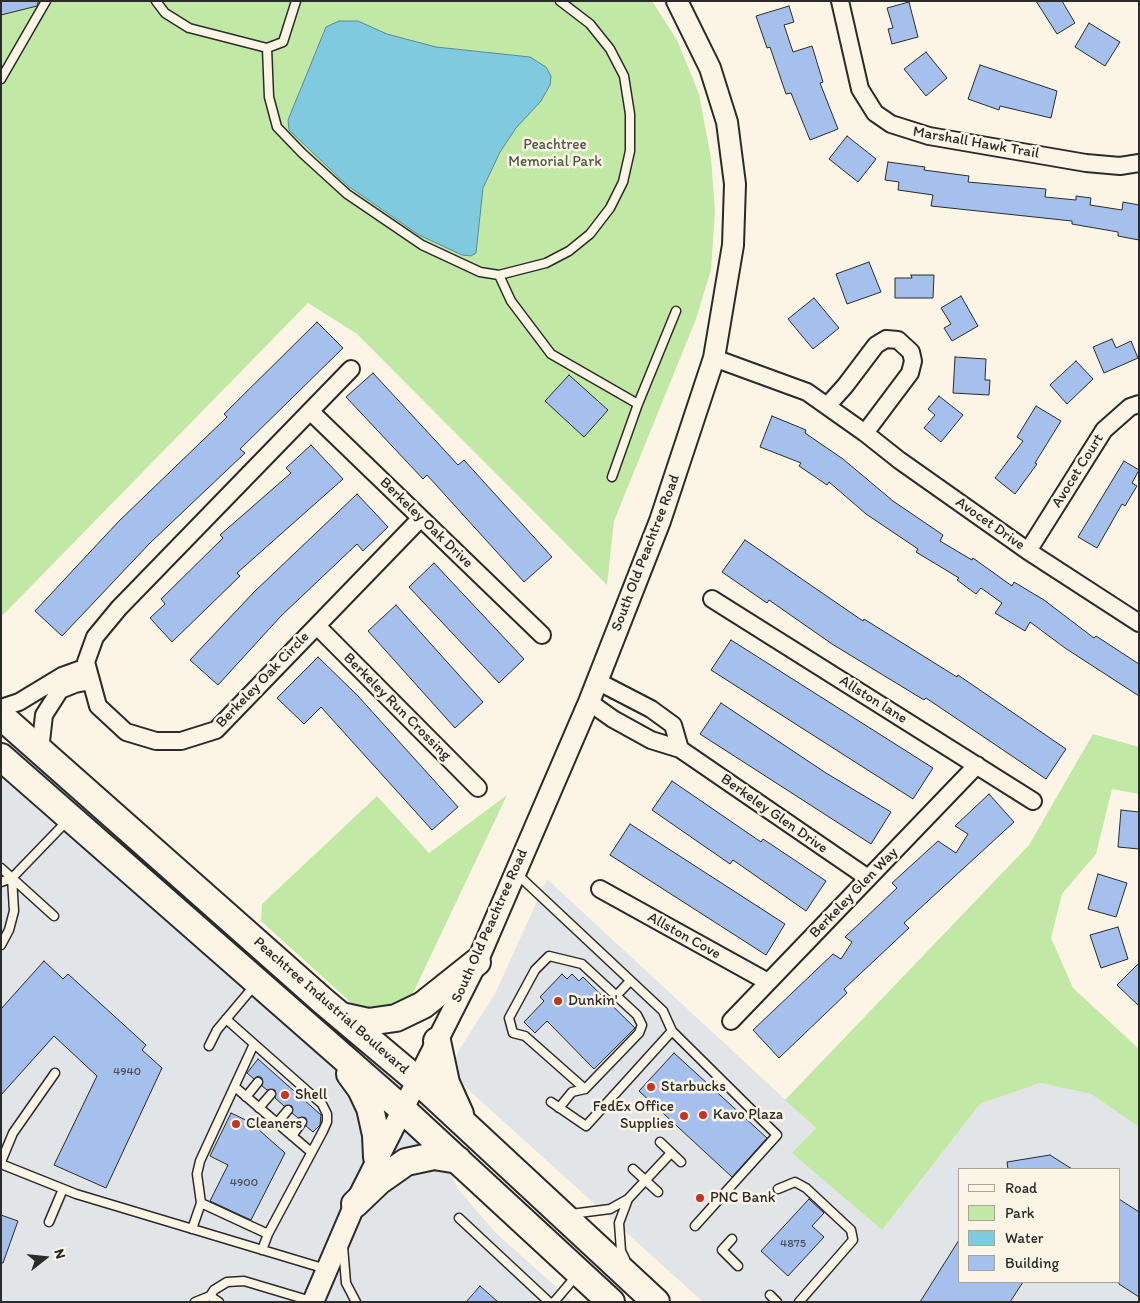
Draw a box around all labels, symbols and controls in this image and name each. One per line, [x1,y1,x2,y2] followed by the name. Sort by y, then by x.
[911,123,1041,163] street label: Marshall Hawk Trail
[508,136,602,171] park label: Peachtree Memorial Park
[1048,431,1108,511] street label: Avocet Court
[608,472,684,634] street label: South Old Peachtree Road
[376,474,476,572] street label: Berkeley Oak Drive
[952,494,1028,554] street label: Avocet Drive
[212,628,314,732] street label: Berkeley Oak Circle
[339,649,455,765] street label: Berkeley Run Crossing
[836,672,910,728] street label: Allston lane
[717,770,831,858] street label: Berkeley Glen Drive
[806,844,902,942] street label: Berkeley Glen Way
[448,846,532,1006] street label: South Old Peachtree Road
[644,909,724,963] street label: Allston Cove
[249,933,413,1079] street label: Peachtree Industrial Boulevard
[568,992,617,1010] place label: Dunkin'
[552,995,564,1007] marker: Dunkin'
[113,1065,141,1079] house number: 4940
[661,1078,726,1096] place label: Starbucks
[645,1081,657,1093] marker: Starbucks
[295,1086,327,1104] place label: Shell
[279,1089,291,1101] marker: Shell
[593,1098,674,1133] place label: FedEx Office Supplies
[713,1106,783,1124] place label: Kavo Plaza
[697,1109,709,1121] marker: Kavo Plaza
[678,1110,690,1122] marker: FedEx Office Supplies
[246,1115,302,1133] place label: Cleaners
[230,1118,242,1130] marker: Cleaners
[958,1168,1120,1283] legend
[230,1176,258,1190] house number: 4900
[1005,1179,1037,1197] text: Road
[710,1189,775,1207] place label: PNC Bank
[694,1192,706,1204] marker: PNC Bank
[1005,1204,1035,1222] text: Park
[1005,1229,1043,1247] text: Water
[20,1233,70,1283] north arrow
[780,1237,806,1251] house number: 4875
[50,1247,69,1261] text: N
[1005,1254,1059,1272] text: Building

